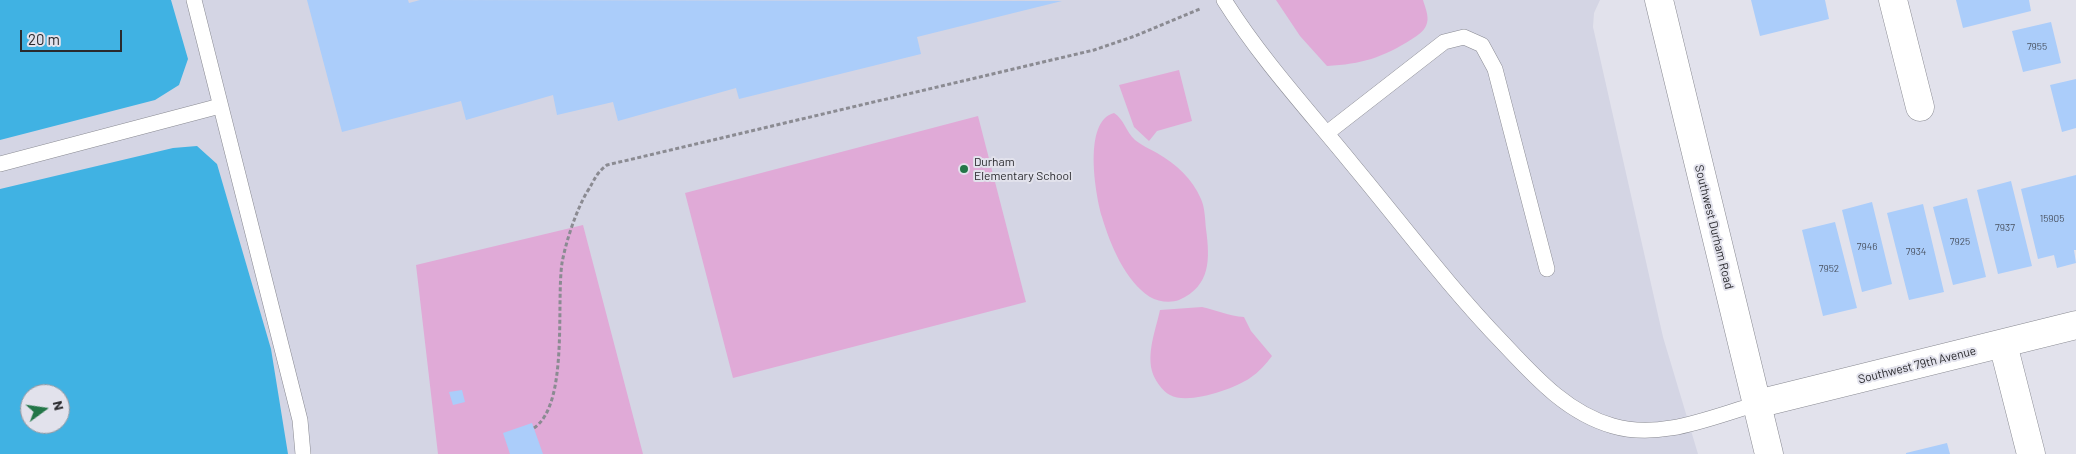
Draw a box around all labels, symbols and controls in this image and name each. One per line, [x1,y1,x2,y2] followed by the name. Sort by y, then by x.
[22,20,125,52] scale bar
[28,30,60,48] text: 20 m
[2027,41,2047,53] house number: 7955
[974,155,1072,183] place label: Durham Elementary School
[958,163,970,175] marker: Durham Elementary School
[1692,163,1736,291] street label: Southwest Durham Road
[2040,213,2064,225] house number: 15905
[1995,222,2015,234] house number: 7937
[1950,236,1970,248] house number: 7925
[1857,241,1877,253] house number: 7946
[1906,246,1926,258] house number: 7934
[1819,263,1839,275] house number: 7952
[1856,343,1978,387] street label: Southwest 79th Avenue
[20,384,70,434] north arrow
[50,399,68,412] text: N

